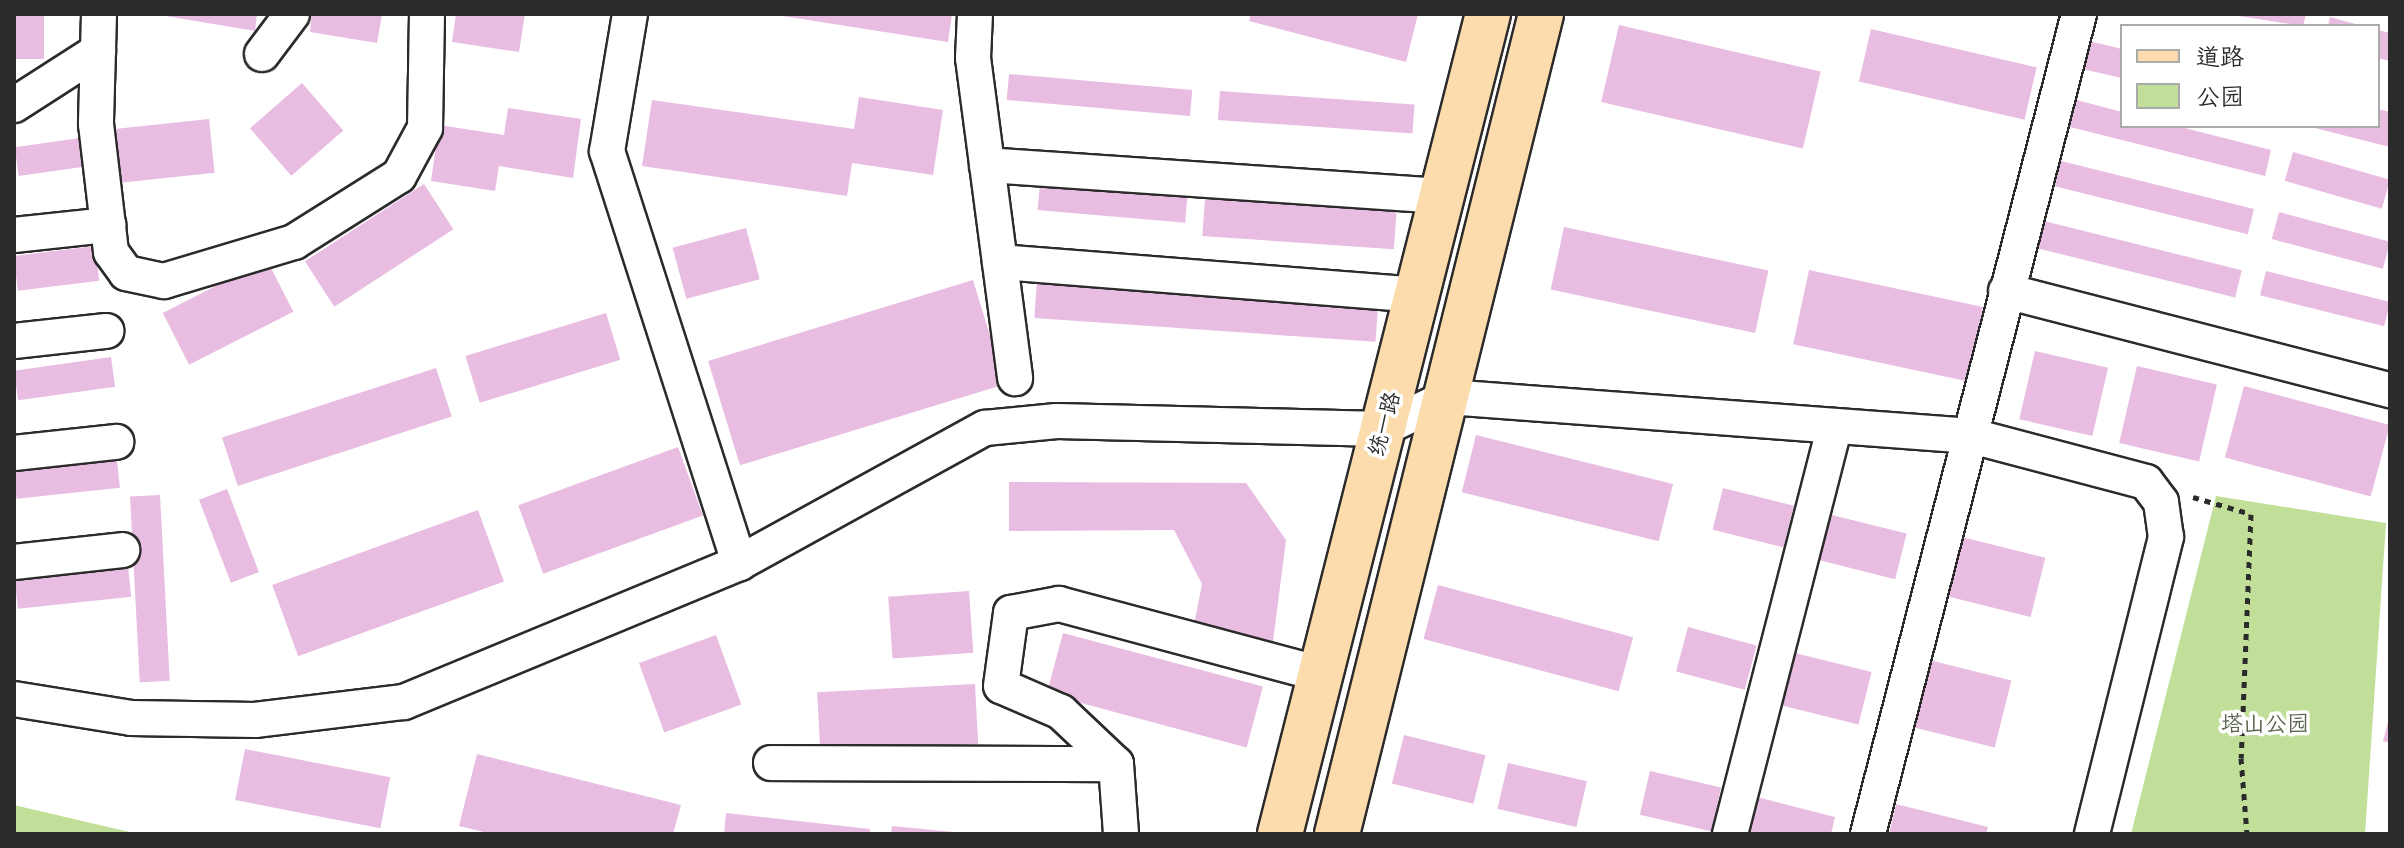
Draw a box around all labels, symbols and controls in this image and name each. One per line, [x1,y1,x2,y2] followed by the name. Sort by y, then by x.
[2120,24,2380,128] legend
[2196,41,2244,71] text: 道路
[2196,81,2244,111] text: 公园
[1363,389,1405,459] street label: 统一路
[2221,711,2309,737] park label: 塔山公园

